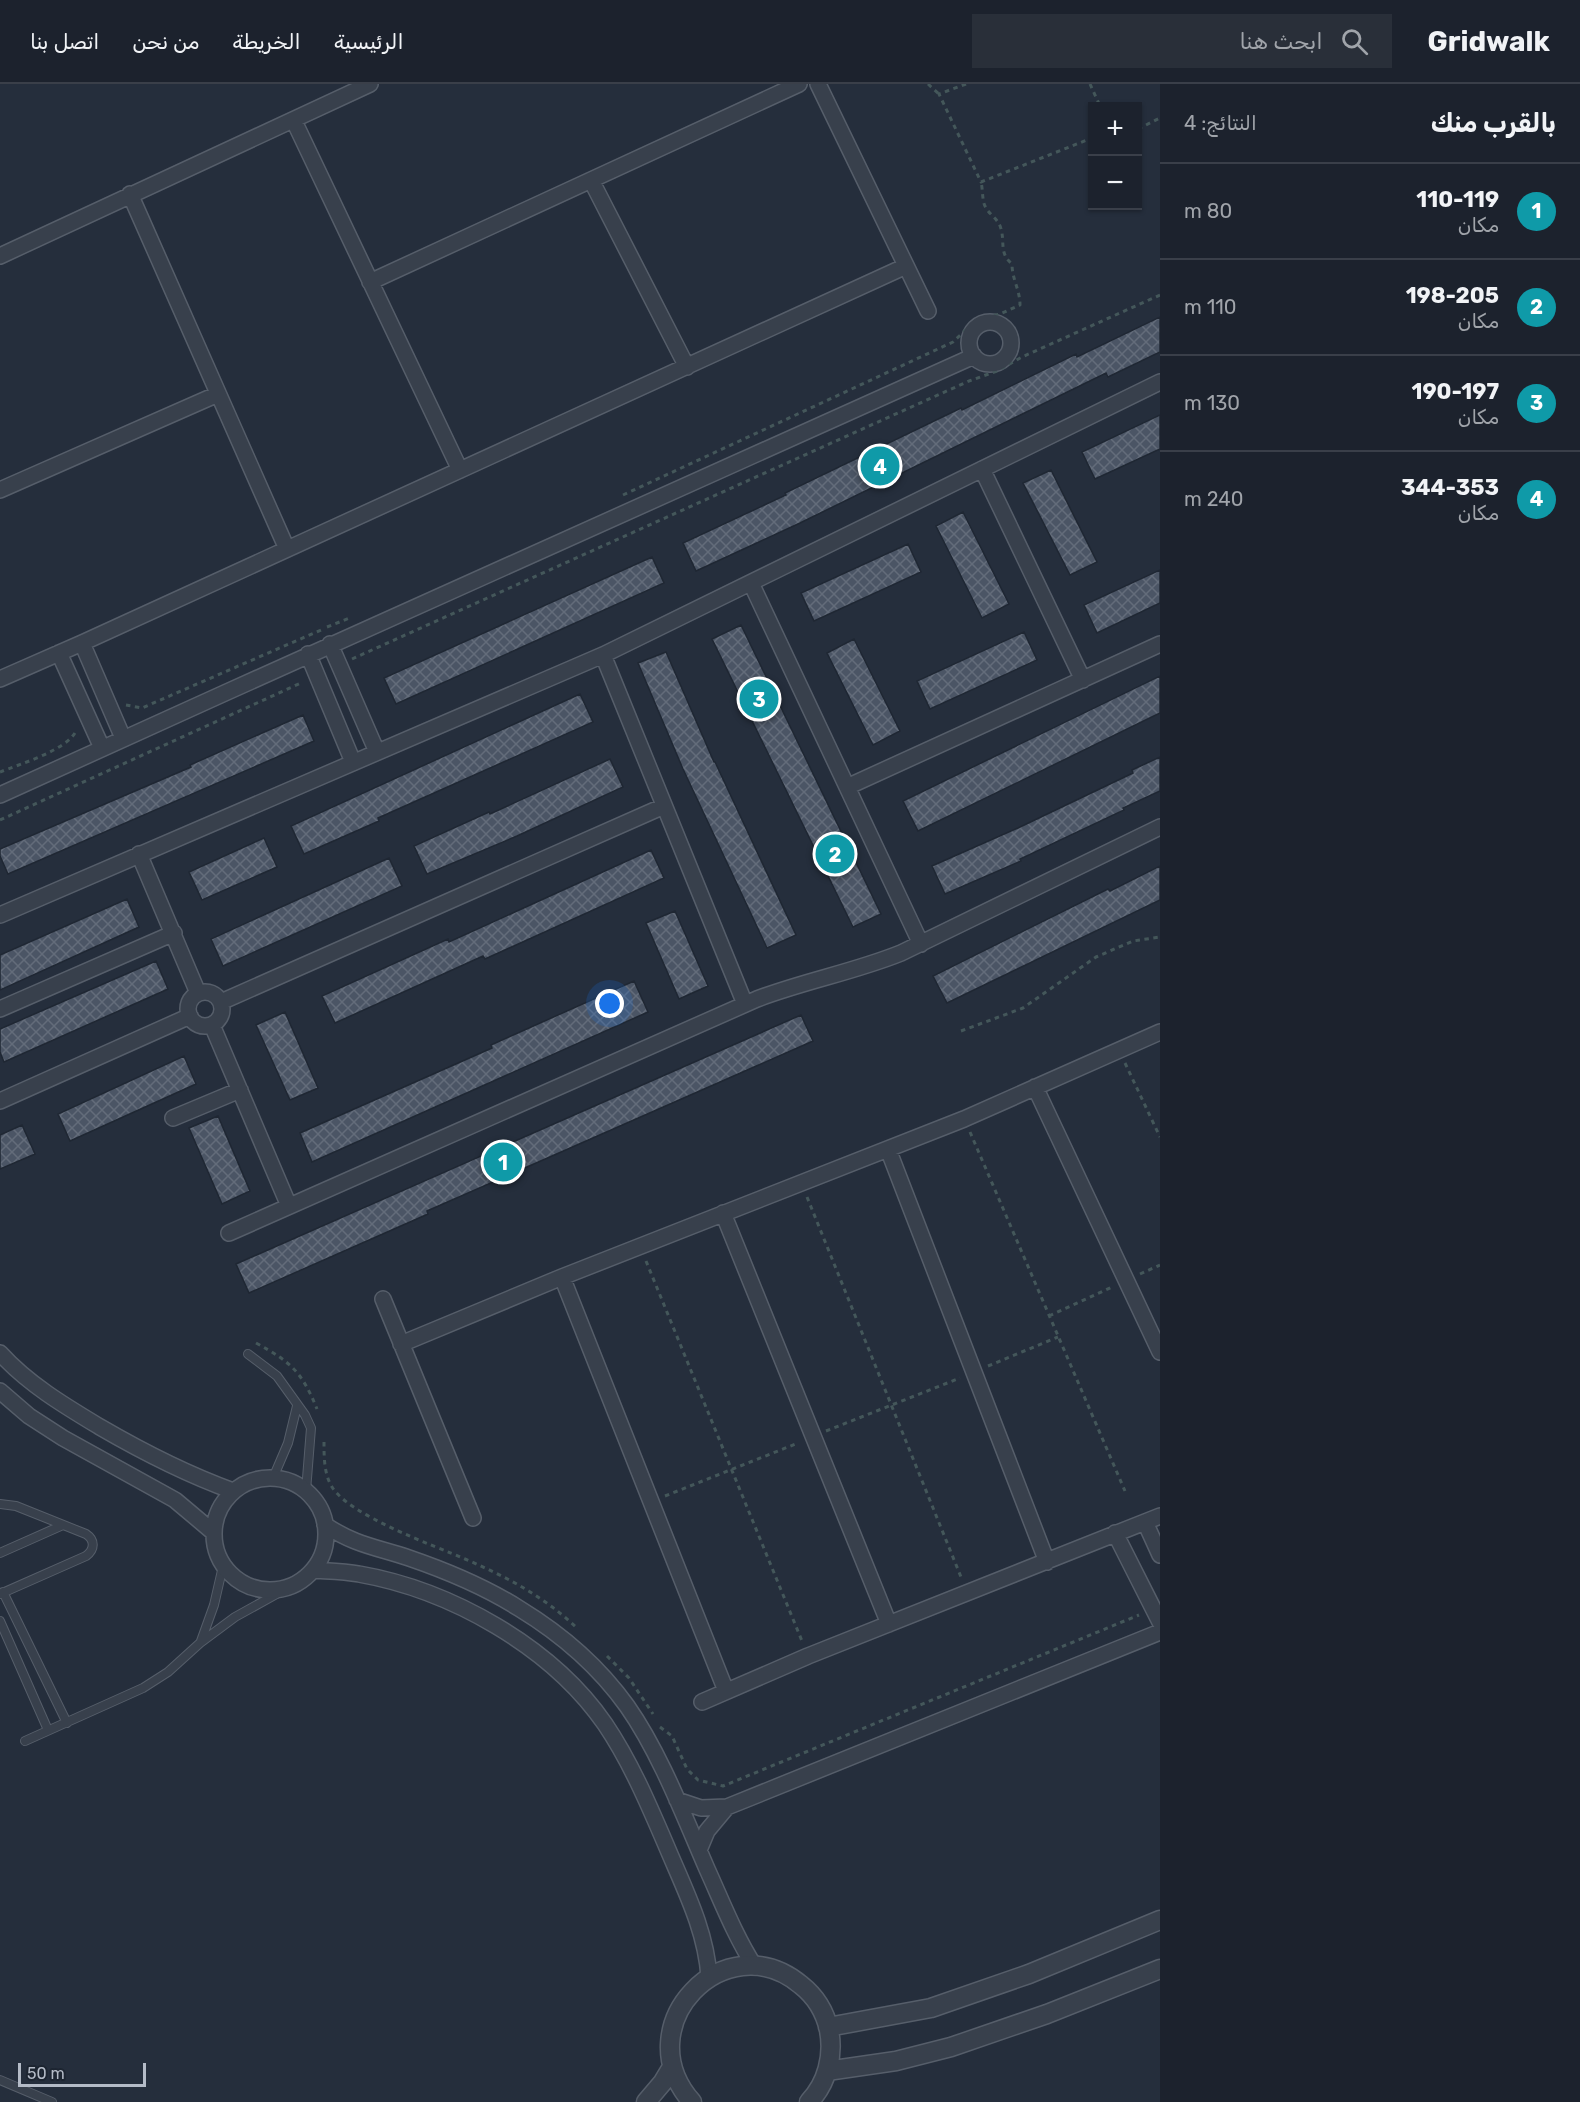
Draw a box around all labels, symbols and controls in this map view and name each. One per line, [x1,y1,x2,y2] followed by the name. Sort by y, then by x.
[972,14,1392,68] search box
[1338,25,1371,58] icon: search
[1428,25,1550,58] text: Gridwalk
[1240,28,1323,55] text: ابحث هنا
[30,29,99,54] text: اتصل بنا
[132,29,199,54] text: من نحن
[232,29,301,54] text: الخريطة
[334,29,404,54] text: الرئيسية
[1088,102,1142,210] map controls
[1088,102,1142,156] button: +
[1431,108,1556,139] text: بالقرب منك
[1184,111,1257,135] text: النتائج: 4
[1088,156,1142,210] button: −
[1416,186,1499,213] text: 110-119
[1184,199,1232,223] text: 80 m
[1532,199,1541,223] text: 1
[1458,213,1499,237] text: مكان
[1406,282,1499,309] text: 198-205
[1184,295,1237,319] text: 110 m
[1530,295,1543,319] text: 2
[1458,309,1499,333] text: مكان
[1411,378,1499,405] text: 190-197
[1184,391,1240,415] text: 130 m
[1530,391,1543,415] text: 3
[1458,405,1499,429] text: مكان
[860,444,900,488] pin: 4
[1401,474,1499,501] text: 344-353
[1184,487,1243,511] text: 240 m
[1530,487,1543,511] text: 4
[1458,501,1499,525] text: مكان
[740,676,778,722] pin: 3
[816,832,854,876] pin: 2
[595,989,624,1018] your location
[484,1140,522,1184] pin: 1
[18,2060,146,2088] scale bar
[27,2064,65,2083] text: 50 m

